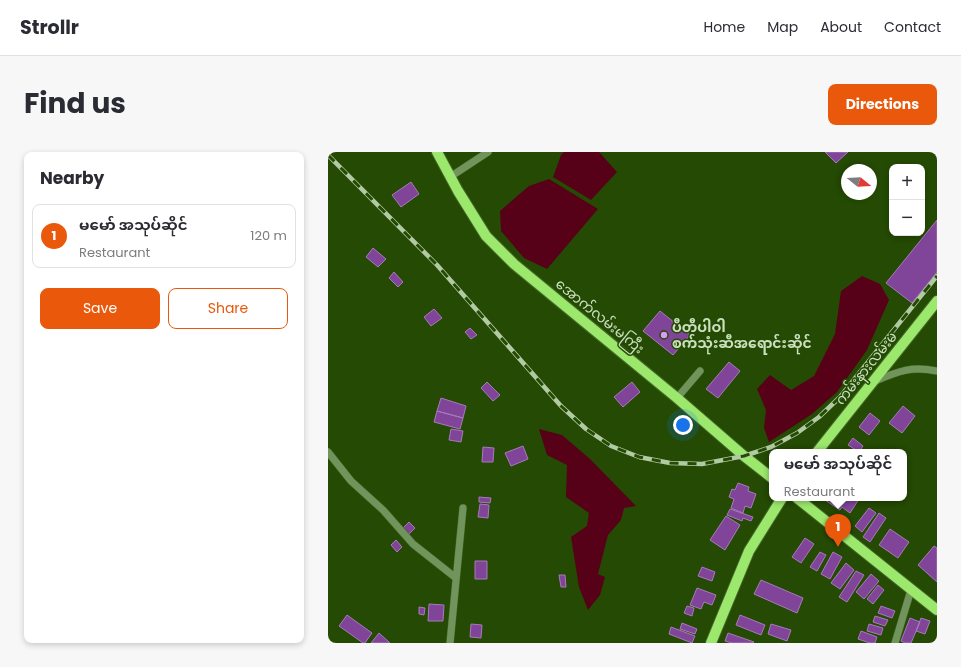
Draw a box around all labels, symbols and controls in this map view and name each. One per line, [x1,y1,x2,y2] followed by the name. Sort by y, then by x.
[20,14,79,41] text: Strollr
[703,17,745,37] text: Home
[767,17,798,37] text: Map
[820,17,862,37] text: About
[884,17,941,37] text: Contact
[24,84,126,123] text: Find us
[828,84,937,125] button: Directions
[841,164,877,200] north arrow
[889,164,925,236] map controls
[889,164,925,200] button: +
[40,166,104,190] text: Nearby
[889,200,925,236] button: −
[79,214,188,235] text: မမော် အသုပ်ဆိုင်
[52,226,56,245] text: 1
[250,226,287,245] text: 120 m
[79,243,150,262] text: Restaurant
[550,274,649,360] street label: အောက်လမ်းမကြီး
[40,288,160,329] button: Save
[168,288,288,329] button: Share
[672,317,812,355] place label: ပီတီပါဝါ စက်သုံးဆီအရောင်းဆိုင်
[830,327,903,410] street label: ကမ်းနားလမ်းမ
[659,330,669,340] marker: ပီတီပါဝါ စက်သုံးဆီအရောင်းဆိုင်
[673,415,693,435] your location
[769,449,907,501] popup
[784,453,892,474] text: မမော် အသုပ်ဆိုင်
[784,482,855,501] text: Restaurant
[825,514,851,547] pin: 1

